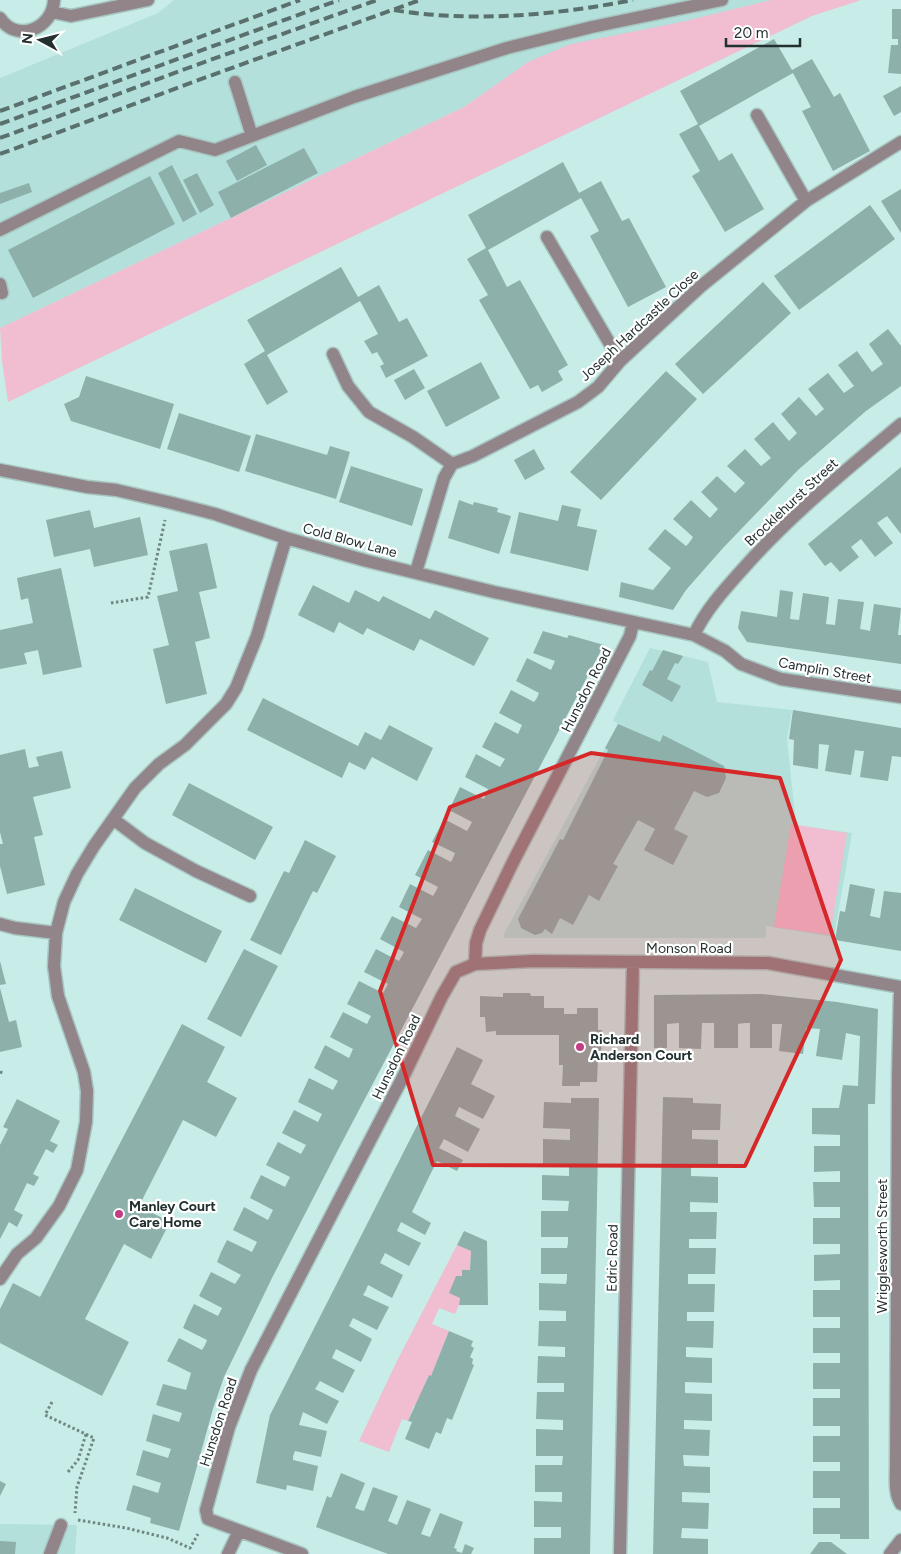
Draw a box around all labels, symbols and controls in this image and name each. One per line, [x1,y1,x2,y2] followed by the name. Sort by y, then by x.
[15,15,65,65] north arrow
[726,15,800,47] scale bar
[734,24,768,42] text: 20 m
[18,32,37,45] text: N
[577,266,702,385] street label: Joseph Hardcastle Close
[741,455,842,550] street label: Brocklehurst Street
[301,520,399,561] street label: Cold Blow Lane
[558,645,615,735] street label: Hunsdon Road
[777,654,873,687] street label: Camplin Street
[646,940,732,957] street label: Monson Road
[369,1012,424,1103] street label: Hunsdon Road
[590,1031,693,1064] place label: Richard Anderson Court
[574,1041,586,1053] marker: Richard Anderson Court
[874,1179,891,1313] street label: Wrigglesworth Street
[129,1198,216,1231] place label: Manley Court Care Home
[113,1208,125,1220] marker: Manley Court Care Home
[603,1224,622,1292] street label: Edric Road
[196,1376,241,1469] street label: Hunsdon Road

